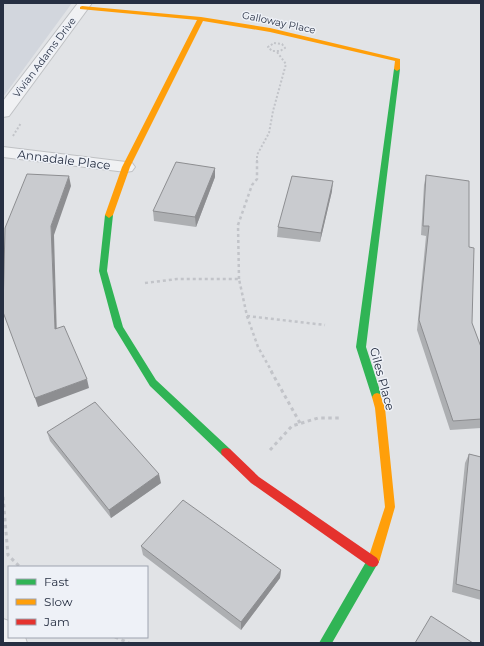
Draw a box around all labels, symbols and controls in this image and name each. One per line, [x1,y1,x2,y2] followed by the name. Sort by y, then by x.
[241,8,317,37] street label: Galloway Place
[10,15,79,100] street label: Vivian Adams Drive
[17,146,111,173] street label: Annadale Place
[367,346,398,412] street label: Giles Place
[8,566,148,638] legend
[44,574,69,589] text: Fast
[44,594,73,609] text: Slow
[43,614,70,629] text: Jam

